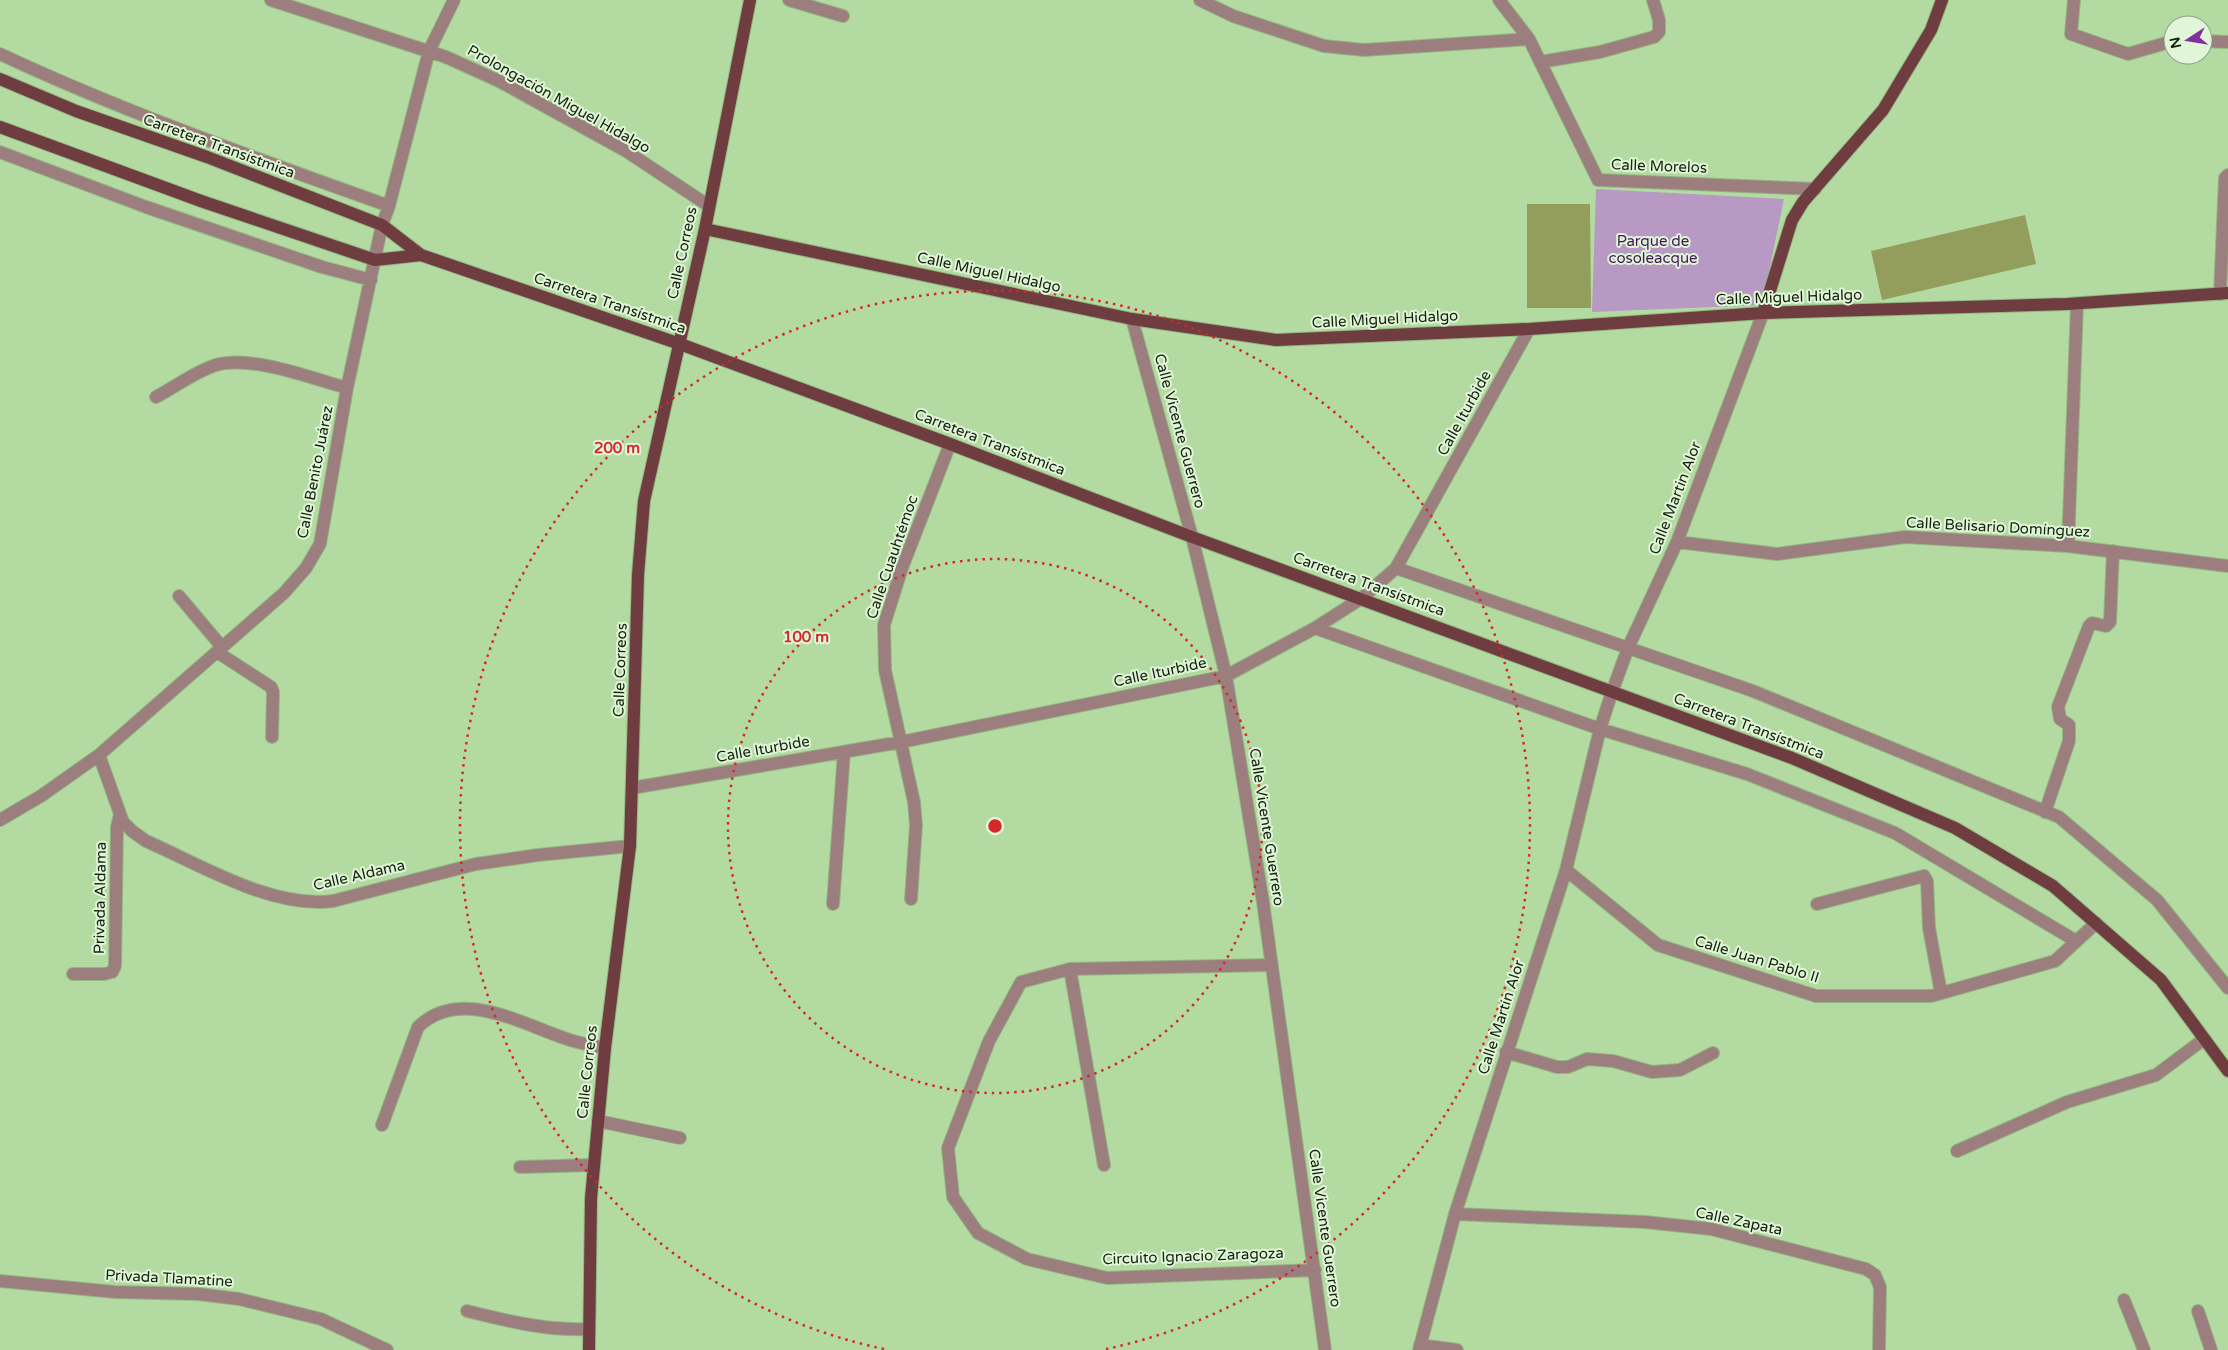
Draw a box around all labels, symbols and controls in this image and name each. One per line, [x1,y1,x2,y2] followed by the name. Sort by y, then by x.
[2163,15,2213,65] north arrow
[2166,35,2185,50] text: N
[464,41,654,157] street label: Prolongación Miguel Hidalgo
[141,110,297,182] street label: Carretera Transístmica
[1611,155,1707,177] street label: Calle Morelos
[663,205,701,301] street label: Calle Correos
[1608,232,1698,267] park label: Parque de cosoleacque
[915,248,1063,296] street label: Calle Miguel Hidalgo
[531,268,689,338] street label: Carretera Transístmica
[1715,285,1863,309] street label: Calle Miguel Hidalgo
[1311,306,1459,332] street label: Calle Miguel Hidalgo
[1151,352,1209,510] street label: Calle Vicente Guerrero
[1433,367,1495,459] street label: Calle Iturbide
[293,404,337,540] street label: Calle Benito Juárez
[912,405,1068,479] street label: Carretera Transístmica
[594,439,640,457] text: 200 m
[1645,439,1705,557] street label: Calle Martin Alor
[862,493,922,621] street label: Calle Cuauhtémoc
[1905,513,2091,541] street label: Calle Belisario Domínguez
[1291,548,1447,620] street label: Carretera Transístmica
[609,623,631,717] street label: Calle Correos
[783,628,829,646] text: 100 m
[1112,653,1208,691] street label: Calle Iturbide
[1671,689,1827,763] street label: Carretera Transístmica
[715,732,811,766] street label: Calle Iturbide
[1246,747,1288,907] street label: Calle Vicente Guerrero
[986,817,1004,835] centre of rings
[90,842,110,954] street label: Privada Aldama
[311,856,407,894] street label: Calle Aldama
[1693,932,1821,986] street label: Calle Juan Pablo II
[1474,957,1528,1077] street label: Calle Martín Alor
[573,1024,601,1120] street label: Calle Correos
[1305,1148,1345,1308] street label: Calle Vicente Guerrero
[1694,1203,1784,1239] street label: Calle Zapata
[1102,1244,1284,1268] street label: Circuito Ignacio Zaragoza
[105,1266,233,1290] street label: Privada Tlamatine

